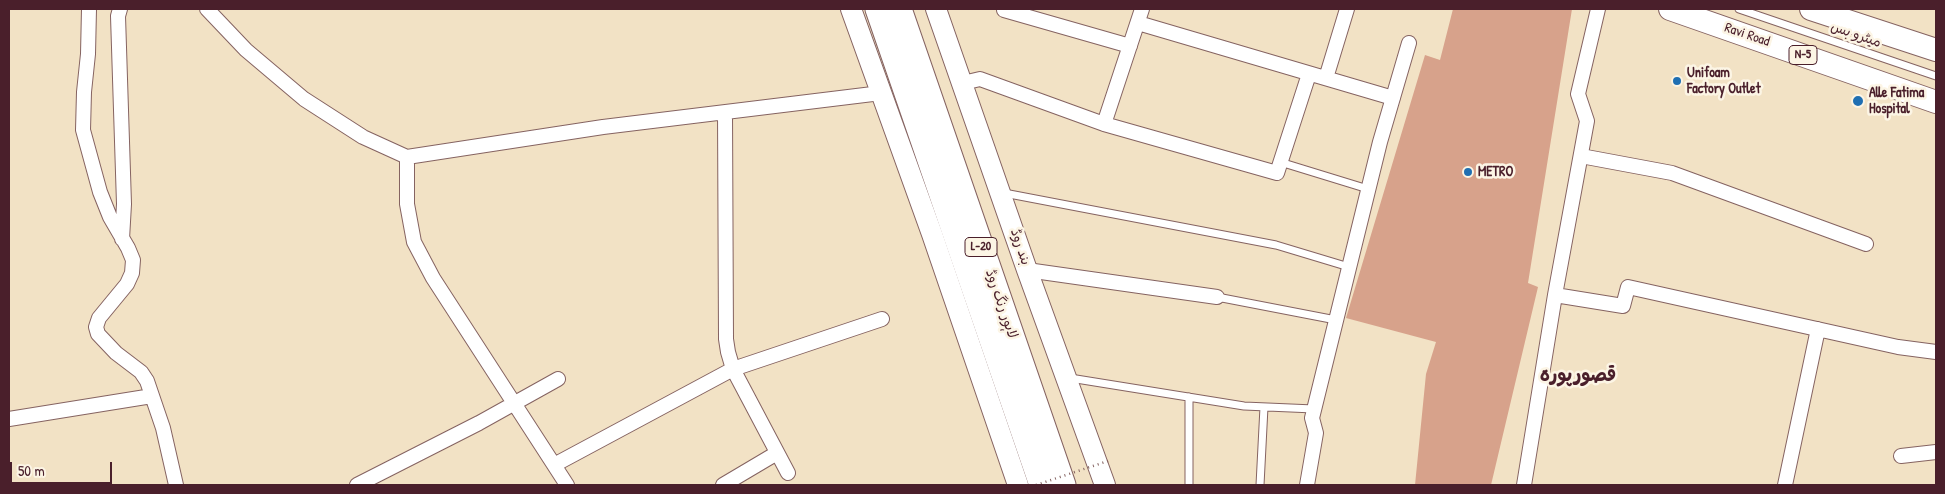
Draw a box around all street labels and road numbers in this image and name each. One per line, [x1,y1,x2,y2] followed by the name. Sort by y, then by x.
[1722,19,1772,51] street label: Ravi Road
[1829,19,1883,51] street label: میٹرو بس
[1789,46,1817,64] road number: N-5
[1006,227,1034,267] street label: بند روڈ
[965,238,997,256] road number: L-20
[981,267,1021,341] street label: لاہور رنگ روڈ

